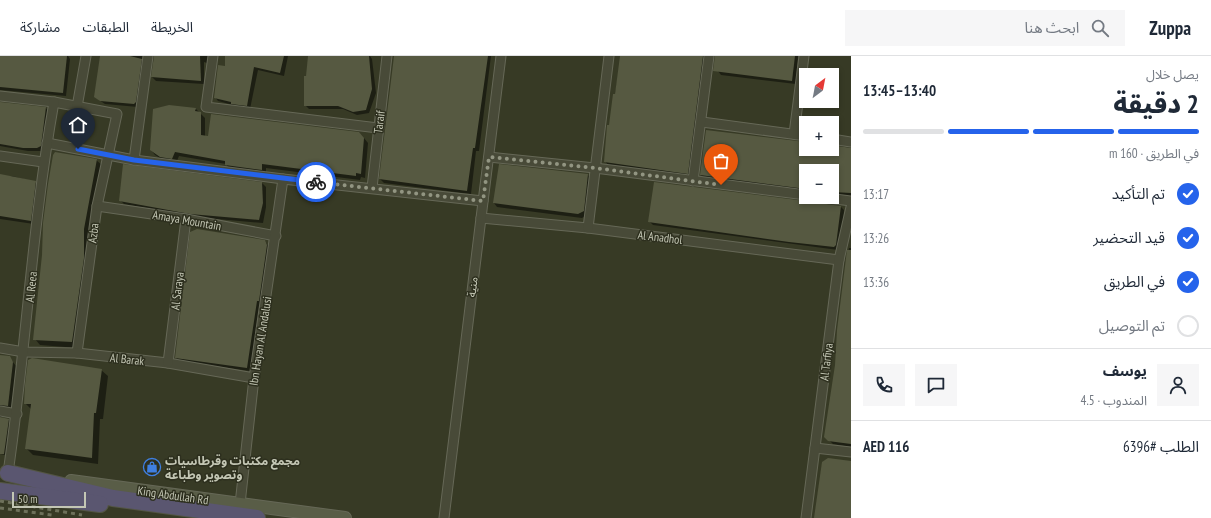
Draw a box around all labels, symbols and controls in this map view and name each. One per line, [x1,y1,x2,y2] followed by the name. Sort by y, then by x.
[845,10,1125,46] search box
[1149,16,1191,40] text: Zuppa
[1089,17,1111,39] icon: search
[20,18,60,36] text: مشاركة
[82,18,129,36] text: الطبقات
[151,18,193,36] text: الخريطة
[1024,18,1079,37] text: ابحث هنا
[1146,66,1199,83] text: يصل خلال
[799,68,839,108] north arrow
[799,68,839,204] map controls
[863,81,936,100] text: 13:40–13:45
[1113,87,1199,120] text: 2 دقيقة
[61,108,95,149] pin
[370,109,388,134] street label: Taraif
[67,114,89,136] icon: home
[799,116,839,156] button: +
[704,144,738,185] pin
[1109,145,1199,162] text: في الطريق · 160 m
[710,150,732,172] icon: bag
[296,162,336,202] courier
[799,164,839,204] button: −
[305,171,327,193] icon: bike
[1177,183,1199,205] icon: check
[1112,184,1165,203] text: تم التأكيد
[863,186,889,203] text: 13:17
[152,207,222,233] street label: Amaya Mountain
[84,222,102,244] street label: Azba
[637,227,683,247] street label: Al Anadhol
[1177,227,1199,249] icon: check
[1093,228,1165,247] text: قيد التحضير
[863,230,889,247] text: 13:26
[22,271,40,303] street label: Al Reea
[167,271,187,311] street label: Al Saraya
[1177,271,1199,293] icon: check
[1104,272,1165,291] text: في الطريق
[863,274,889,291] text: 13:36
[463,276,481,298] street label: منية
[246,295,274,387] street label: Ibn Hayan Al Andalusi
[1099,316,1165,335] text: تم التوصيل
[816,342,836,382] street label: Al Tarfiya
[109,350,145,368] street label: Al Barak
[1103,361,1147,380] text: يوسف
[863,364,905,406] button: phone
[915,364,957,406] button: chat
[1157,364,1199,406] button: person
[1081,392,1147,409] text: المندوب · 4.5
[863,437,909,456] text: AED 116
[1123,437,1199,456] text: الطلب #6396
[165,453,300,482] place label: مجمع مكتبات وقرطاسيات وتصوير وطباعة
[142,457,162,477] shop icon: مجمع مكتبات وقرطاسيات وتصوير وطباعة
[136,483,210,507] street label: King Abdullah Rd
[12,490,86,509] scale bar
[18,492,37,506] text: 50 m

